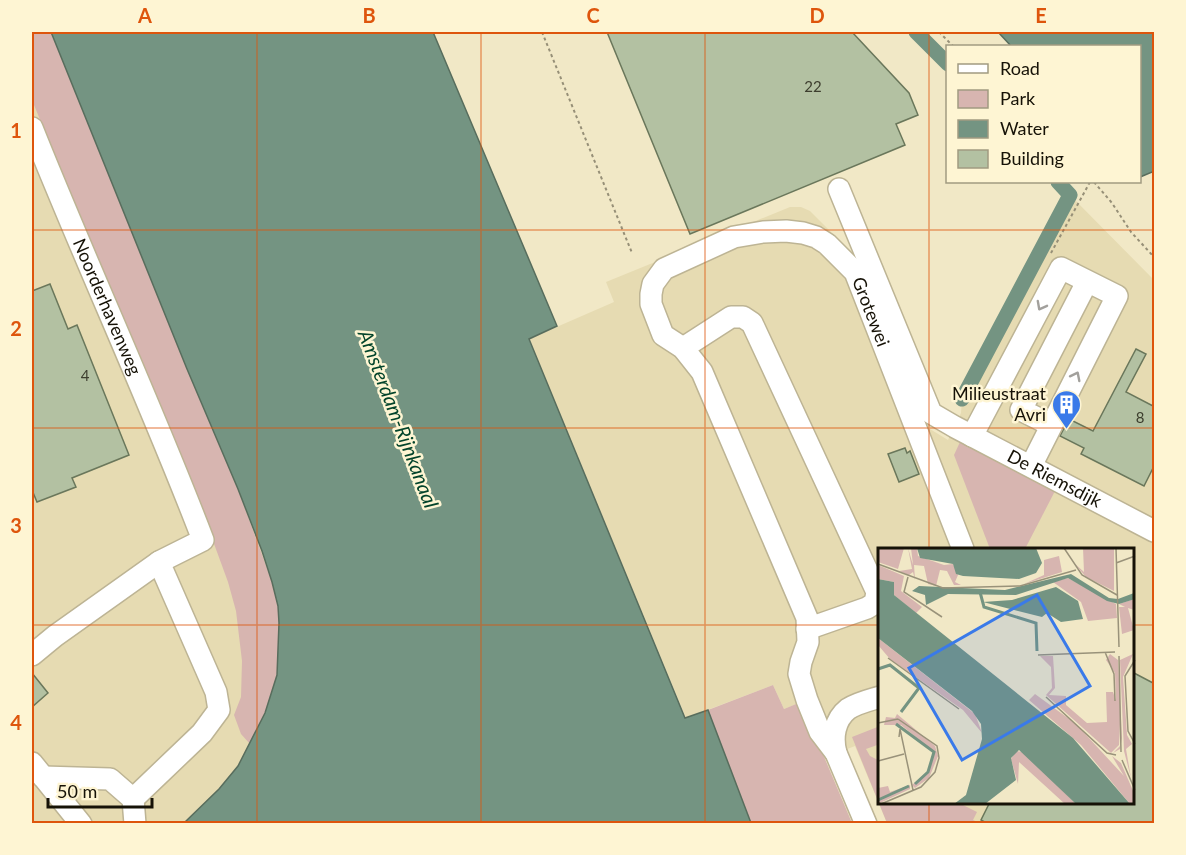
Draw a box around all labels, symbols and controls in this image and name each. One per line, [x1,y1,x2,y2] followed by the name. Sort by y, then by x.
[137,3,152,27] text: A
[362,3,376,27] text: B
[586,3,600,27] text: C
[809,3,825,27] text: D
[1035,3,1047,27] text: E
[946,45,1141,183] legend
[1000,57,1040,79] text: Road
[804,77,822,95] house number: 22
[1000,87,1036,109] text: Park
[1000,117,1049,139] text: Water
[10,118,22,142] text: 1
[1000,147,1064,169] text: Building
[69,235,147,378] street label: Noorderhavenweg
[848,273,895,349] street label: Grotewei
[1037,299,1048,310] one-way arrow
[10,316,22,340] text: 2
[354,325,444,512] water label: Amsterdam-Rijnkanaal
[81,366,90,384] house number: 4
[1069,372,1080,383] one-way arrow
[952,382,1047,425] place label: Milieustraat Avri
[1051,388,1083,430] building icon: Milieustraat Avri
[1136,408,1144,426] house number: 8
[1004,444,1106,512] street label: De Riemsdijk
[10,513,22,537] text: 3
[878,548,1135,804] inset map
[10,710,22,734] text: 4
[48,771,152,809] scale bar
[57,780,97,802] text: 50 m

